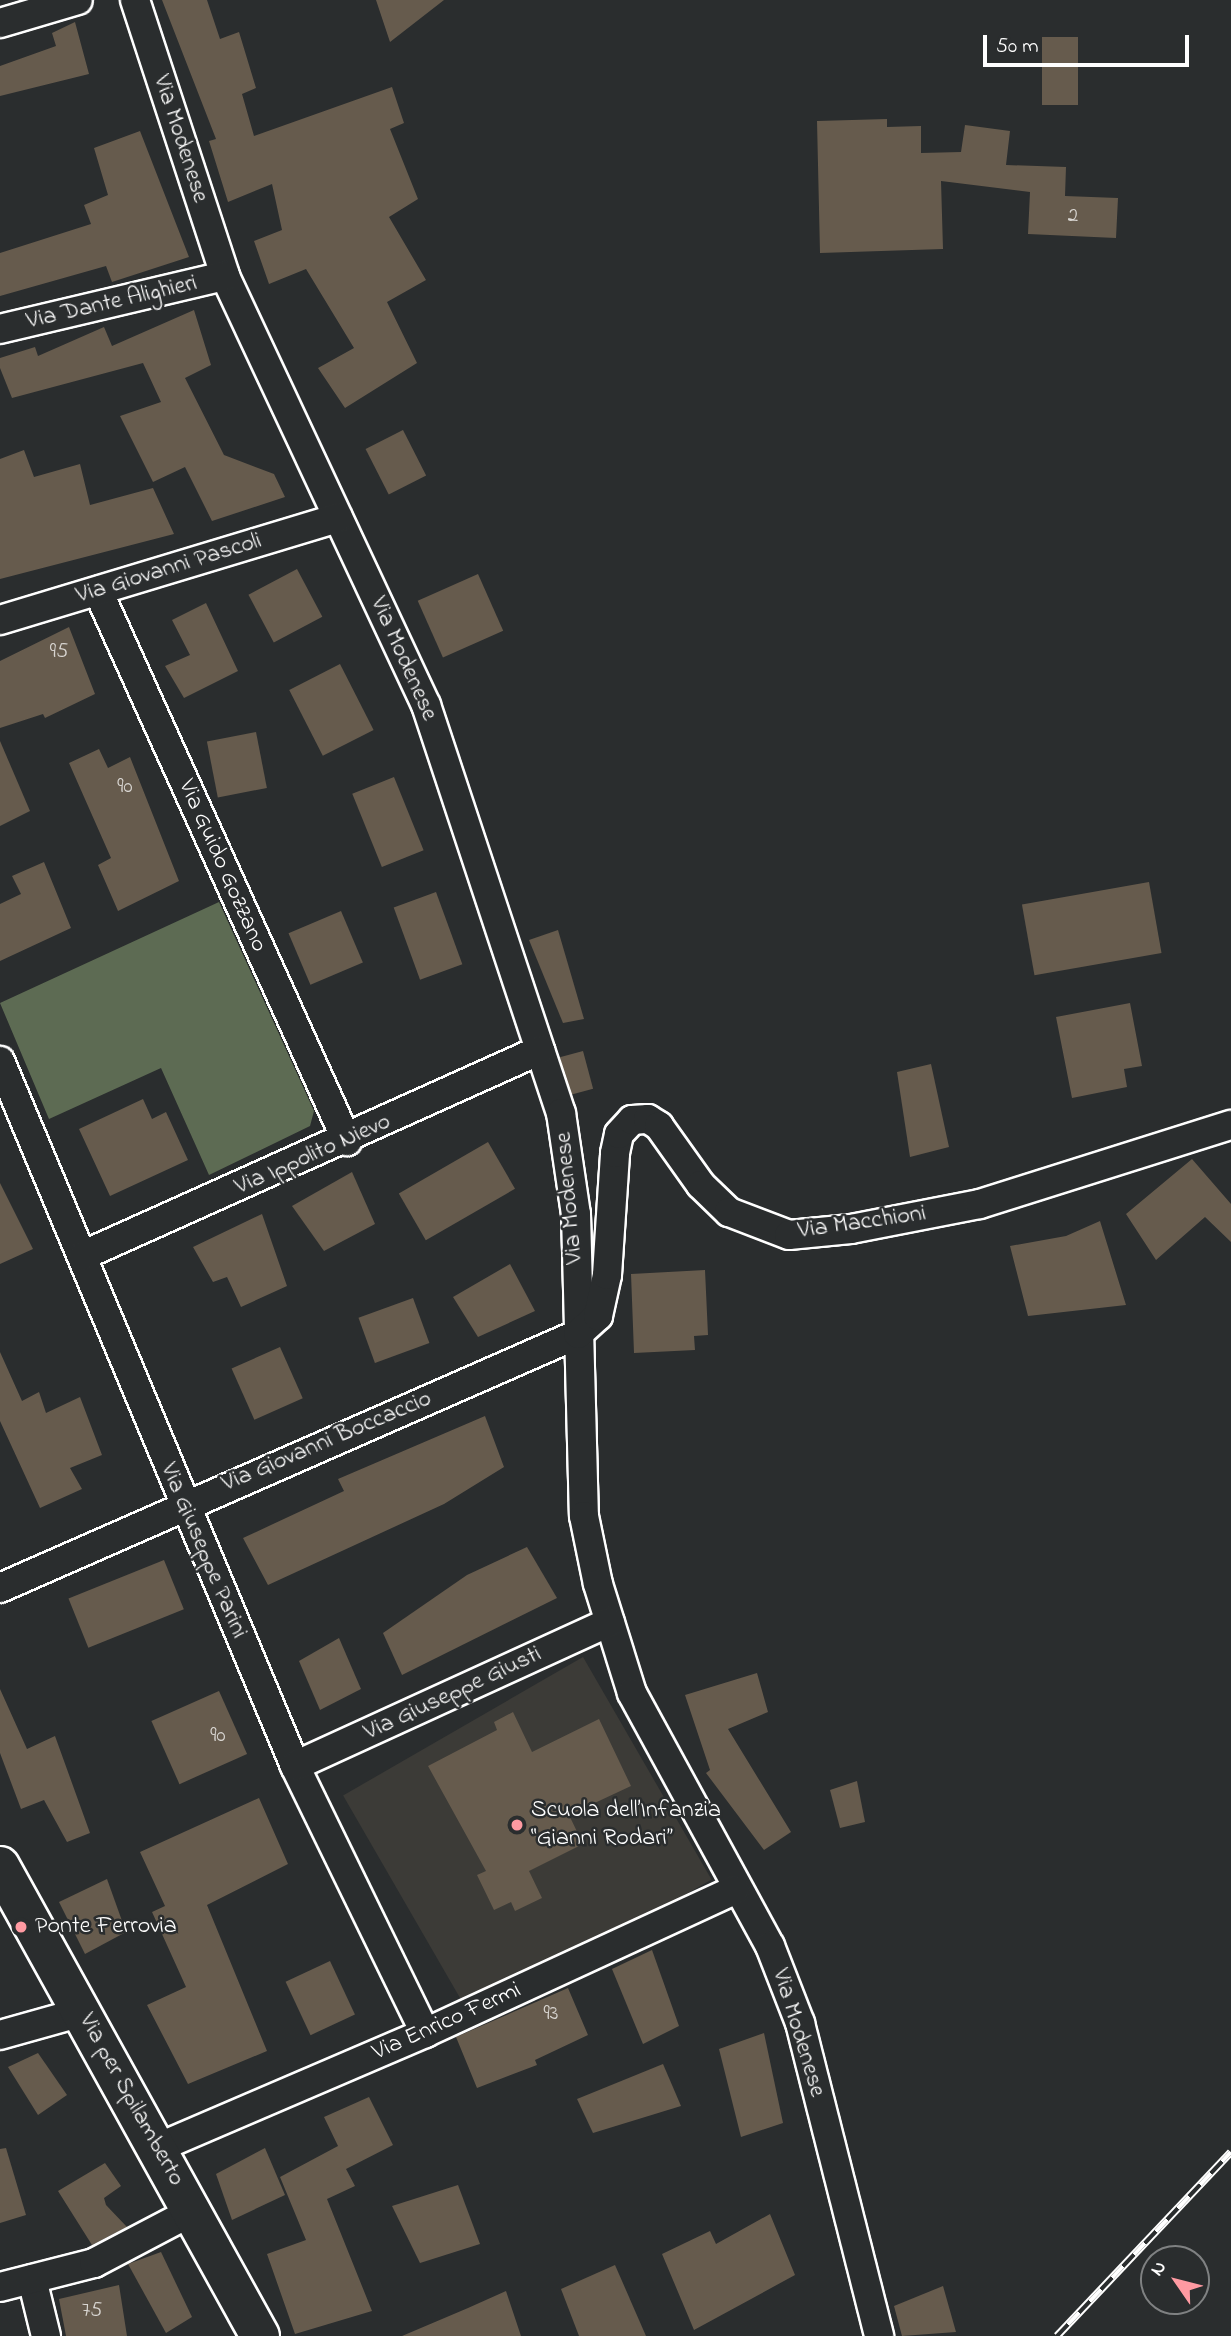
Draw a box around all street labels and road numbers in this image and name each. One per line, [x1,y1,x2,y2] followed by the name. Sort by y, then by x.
[146,71,214,207] street label: Via Modenese
[24,269,200,337] street label: Via Dante Alighieri
[73,527,265,611] street label: Via Giovanni Pascoli
[363,593,443,725] street label: Via Modenese
[171,775,273,957] street label: Via Guido Gozzano
[231,1108,395,1202] street label: Via Ippolito Nievo
[550,1131,590,1265] street label: Via Modenese
[796,1200,928,1246] street label: Via Macchioni
[218,1385,436,1499] street label: Via Giovanni Boccaccio
[153,1459,253,1643] street label: Via Giuseppe Parini
[360,1640,546,1748] street label: Via Giuseppe Giusti
[765,1965,831,2101] street label: Via Modenese
[368,1976,526,2068] street label: Via Enrico Fermi
[72,2009,190,2191] street label: Via per Spilamberto

